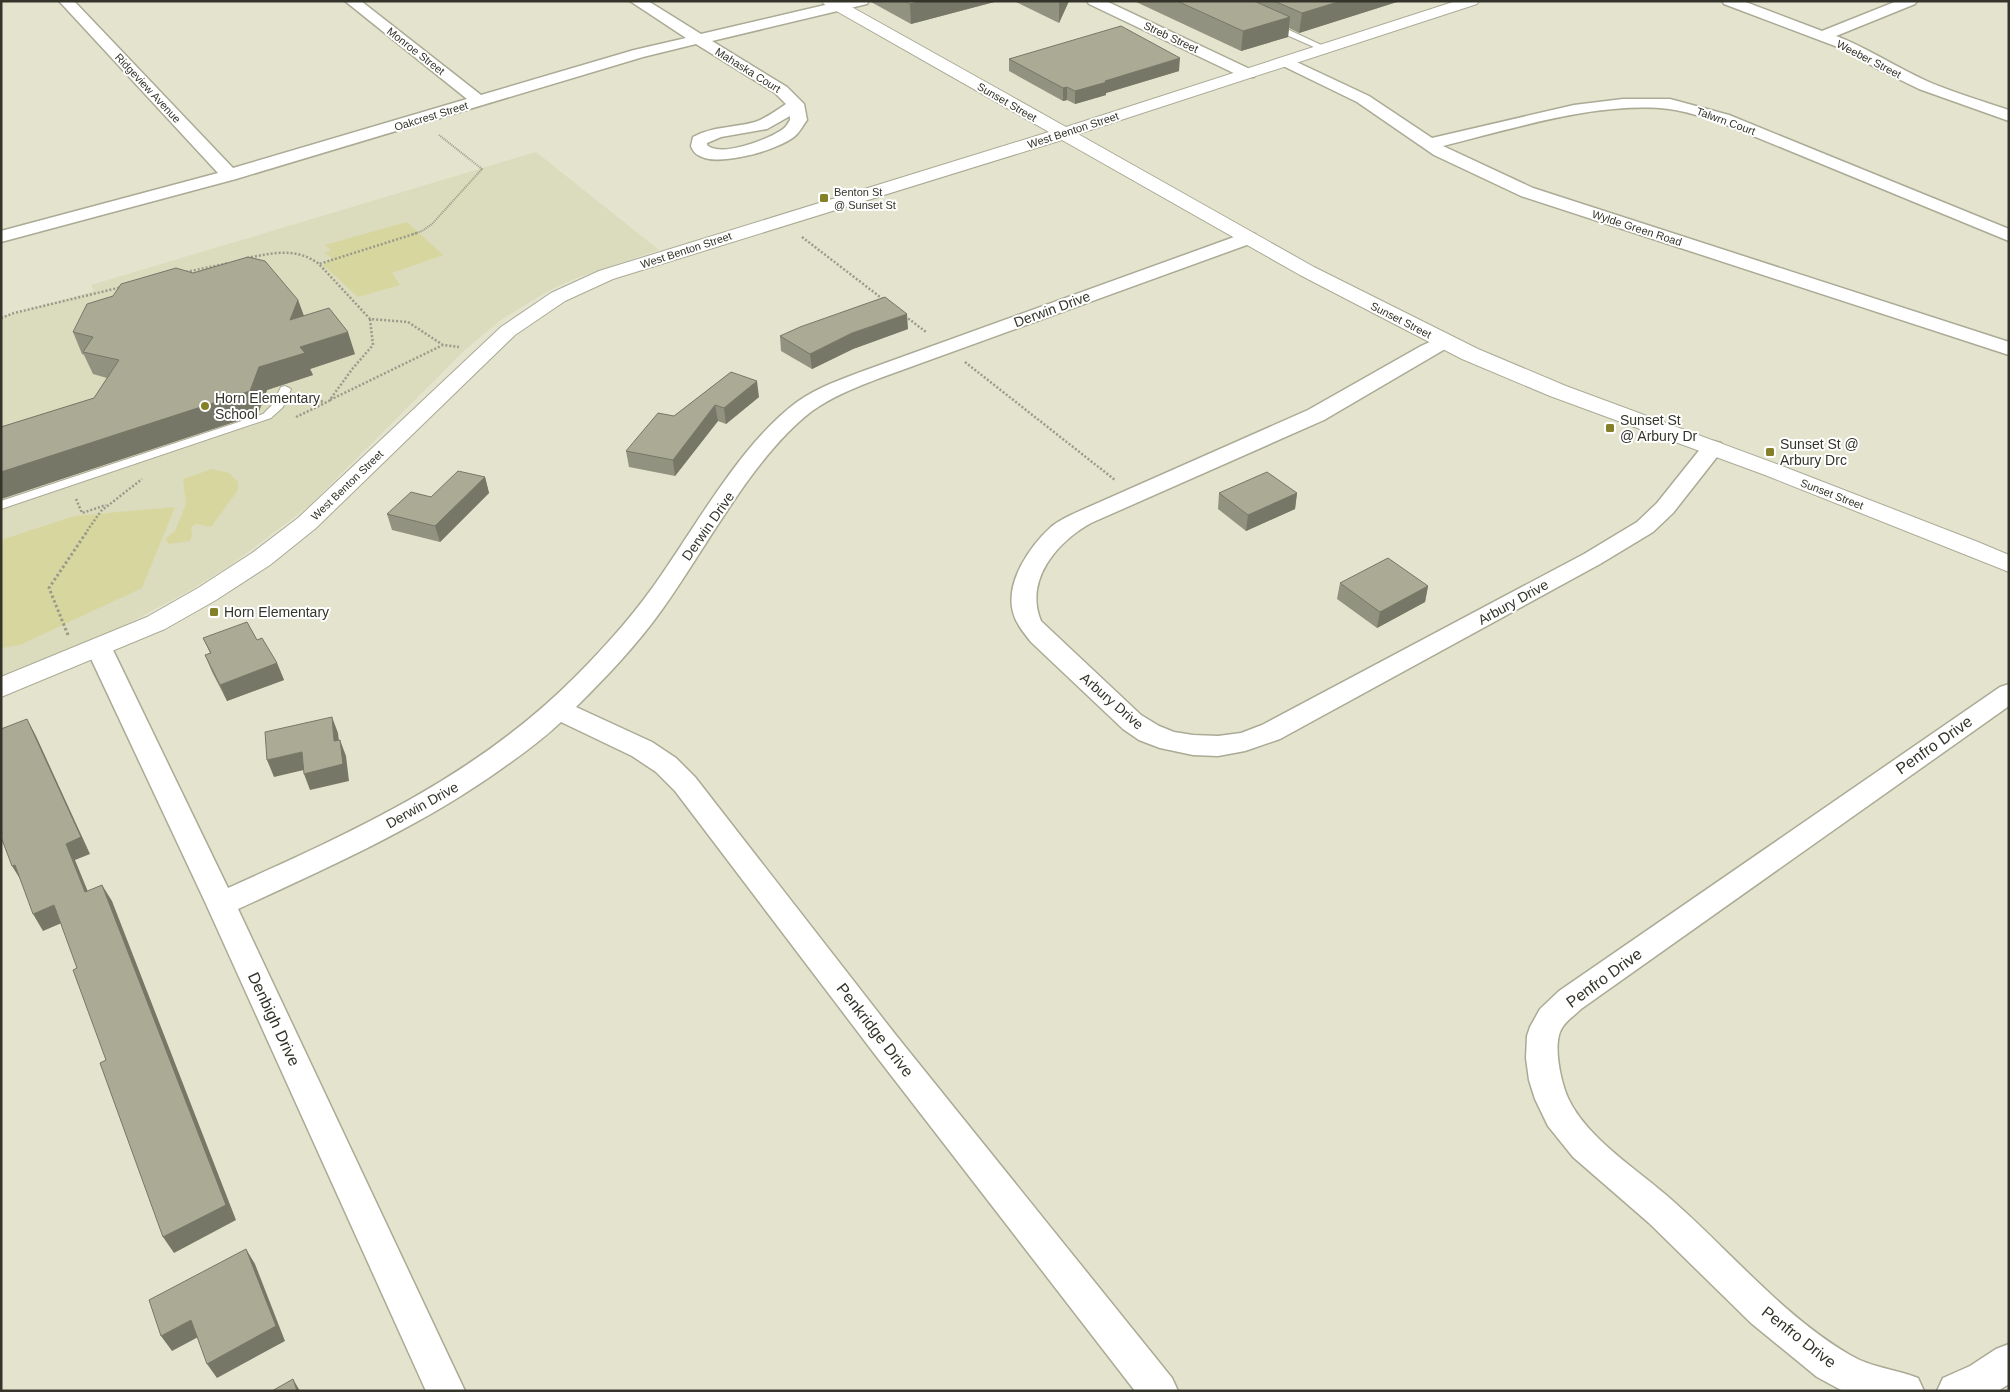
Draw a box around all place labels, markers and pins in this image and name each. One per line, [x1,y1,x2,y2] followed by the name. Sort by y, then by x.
[834,186,896,211] place label: Benton St @ Sunset St
[818,192,830,204] marker: Benton St @ Sunset St
[215,390,320,422] place label: Horn Elementary School
[199,400,211,412] marker: Horn Elementary School
[1620,412,1698,444] place label: Sunset St @ Arbury Dr
[1604,422,1616,434] marker: Sunset St @ Arbury Dr
[1780,436,1859,468] place label: Sunset St @ Arbury Drc
[1764,446,1776,458] marker: Sunset St @ Arbury Drc
[224,604,329,620] place label: Horn Elementary
[208,606,220,618] marker: Horn Elementary

